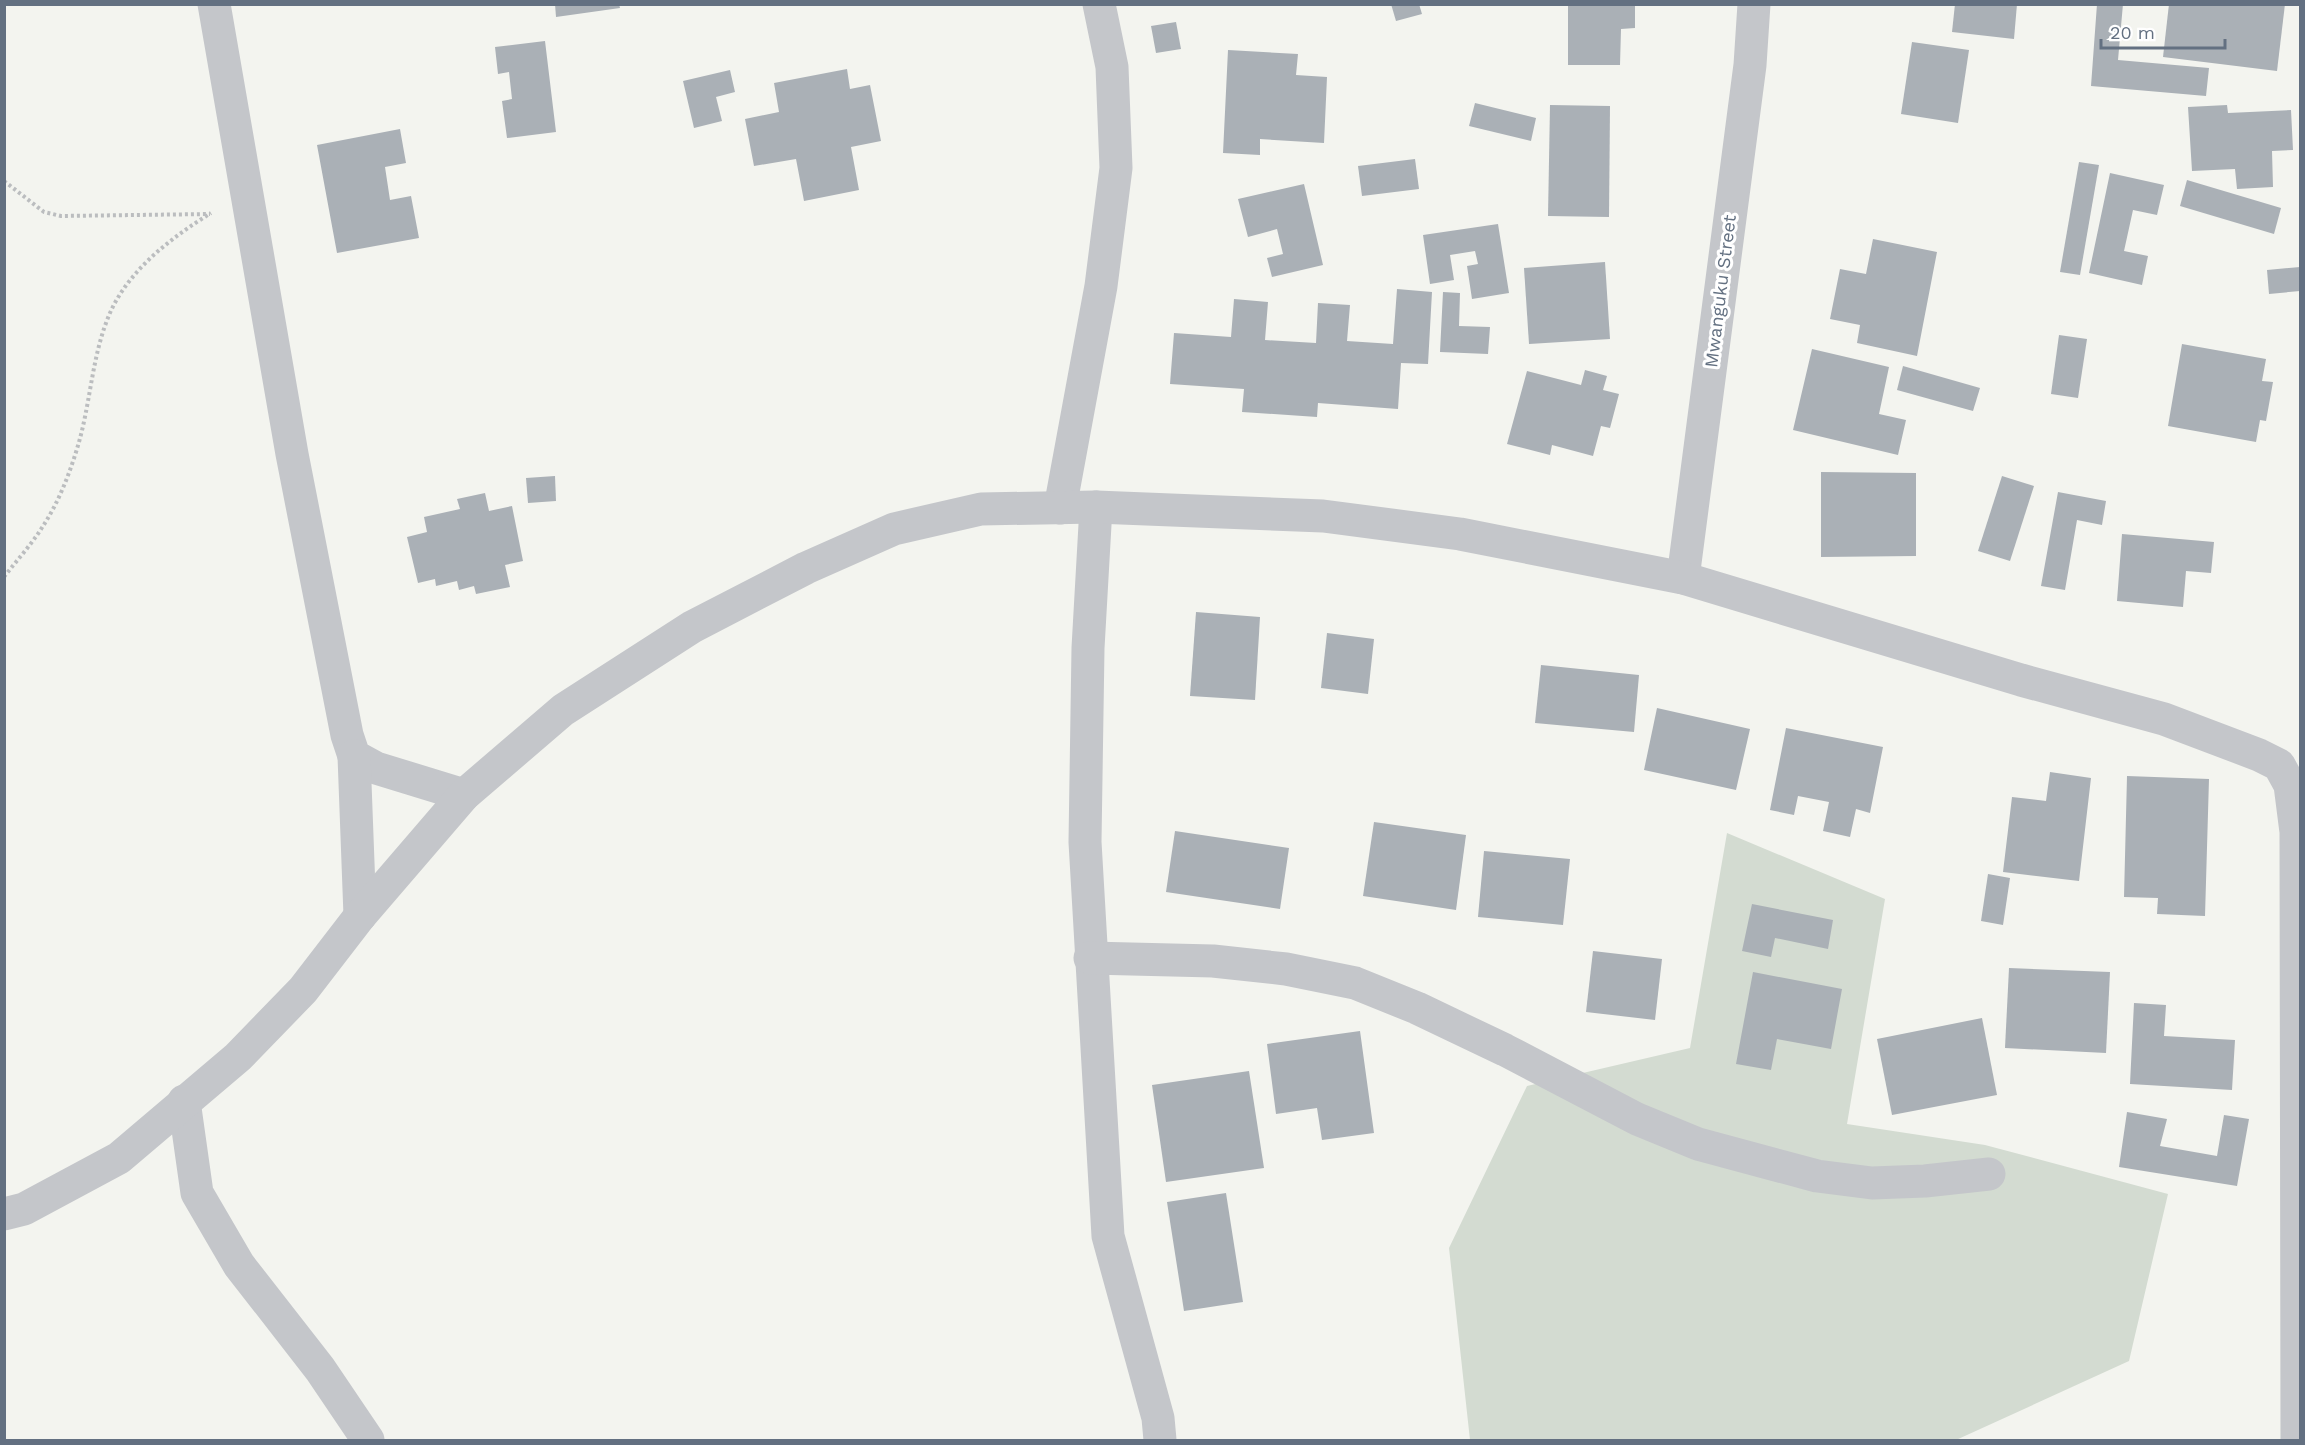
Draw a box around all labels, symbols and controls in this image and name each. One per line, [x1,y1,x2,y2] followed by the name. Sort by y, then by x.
[2101,12,2226,50] scale bar
[2110,22,2155,43] text: 20 m
[1700,213,1740,369] street label: Mwanguku Street

